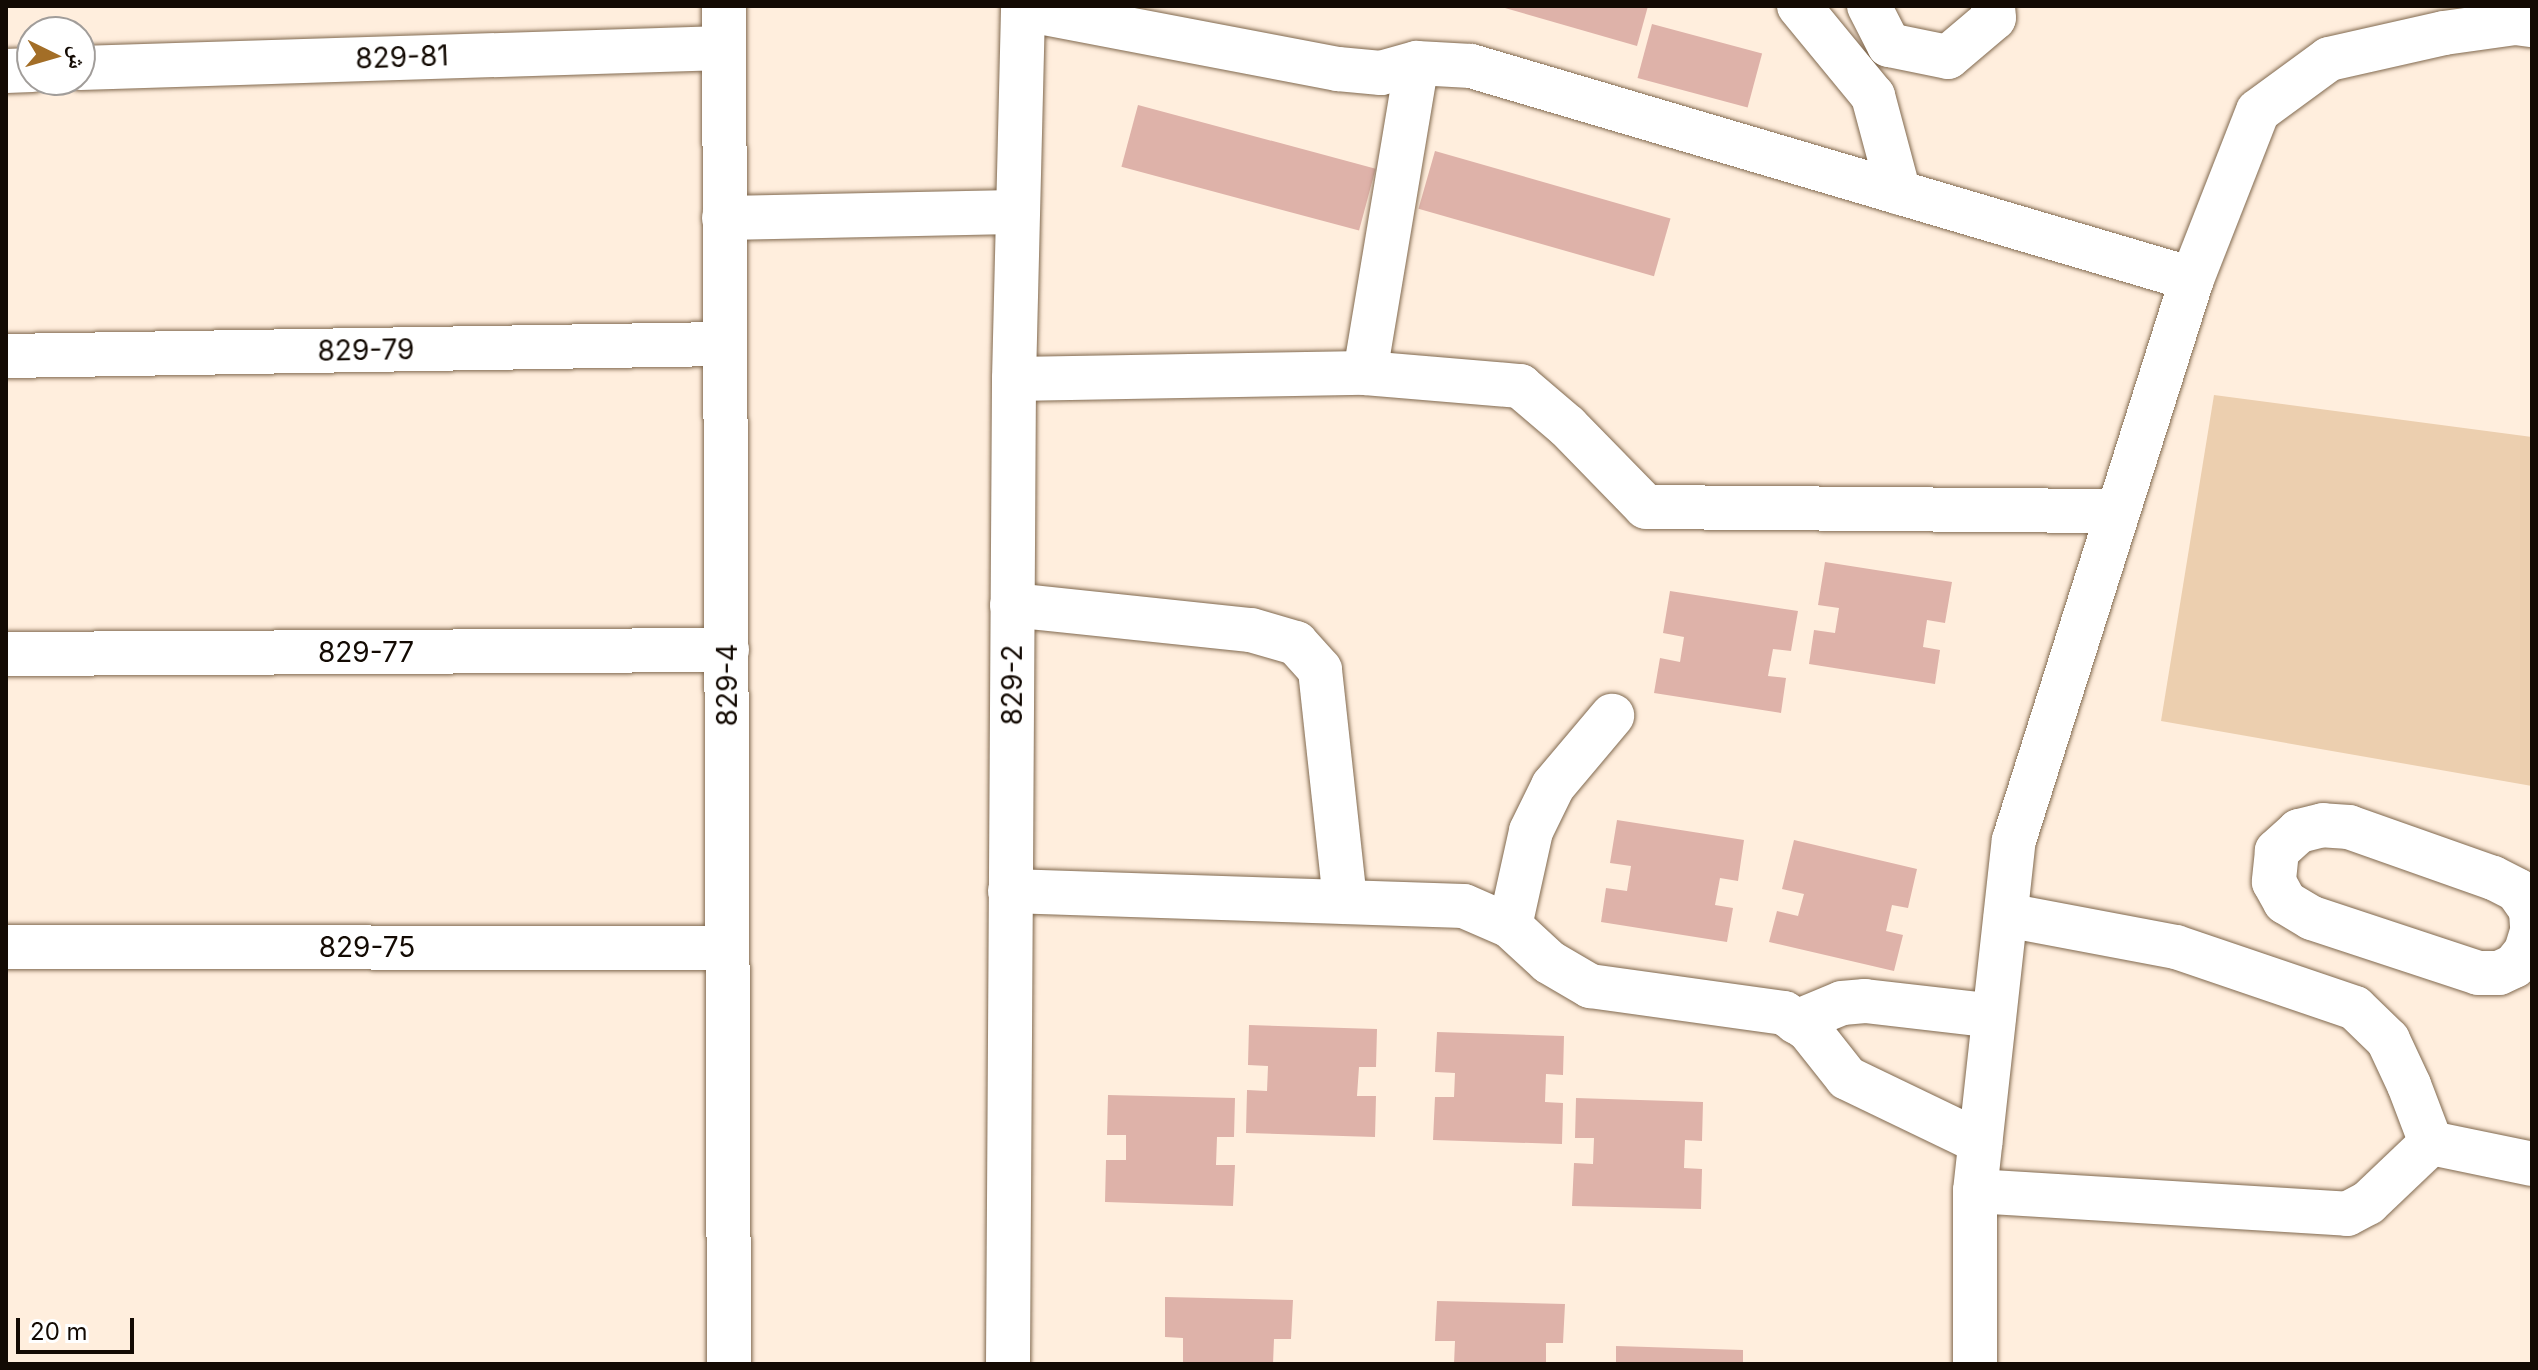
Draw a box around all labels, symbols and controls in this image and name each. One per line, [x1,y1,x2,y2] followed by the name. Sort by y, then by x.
[16,16,96,96] north arrow
[355,39,449,75] street label: 829-81
[64,45,92,71] text: ش
[317,332,415,368] street label: 829-79
[318,635,414,669] street label: 829-77
[710,644,744,726] street label: 829-4
[995,645,1029,725] street label: 829-2
[319,930,415,964] street label: 829-75
[20,1302,138,1352] scale bar
[30,1317,88,1346] text: 20 m

